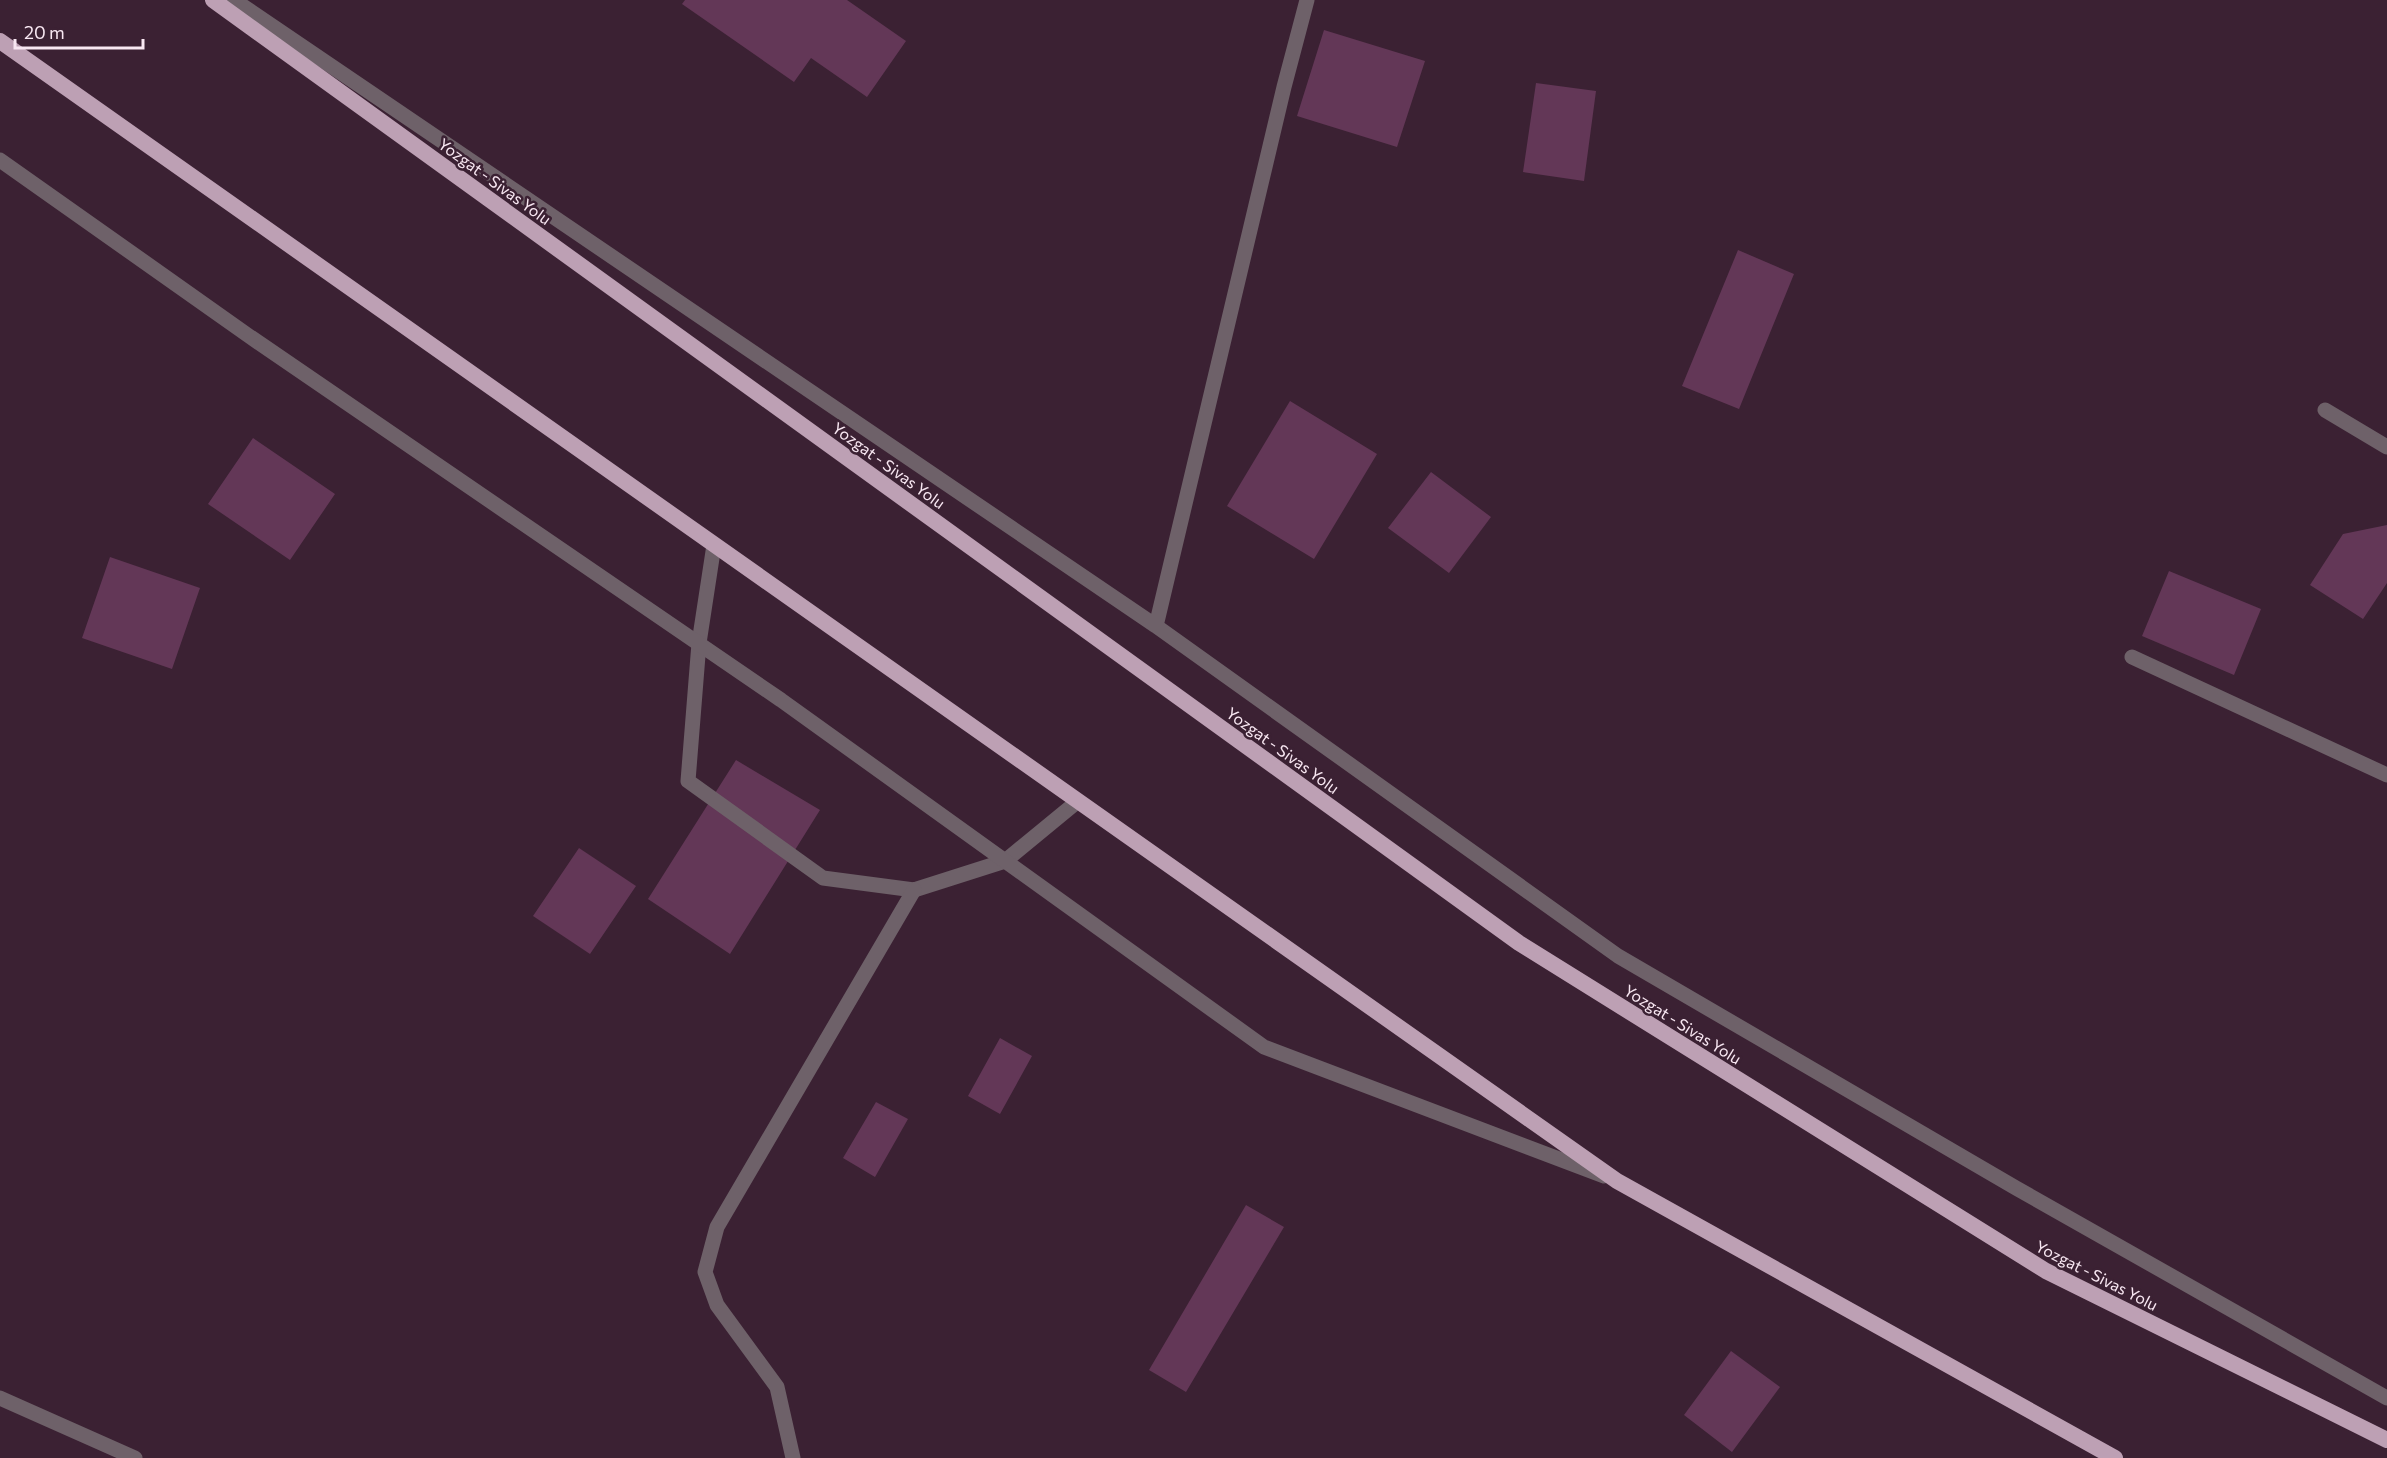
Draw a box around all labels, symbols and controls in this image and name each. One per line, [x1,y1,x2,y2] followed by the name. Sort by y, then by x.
[15,12,142,50] scale bar
[24,21,65,43] text: 20 m
[435,134,555,228] street label: Yozgat - Sivas Yolu
[829,418,949,512] street label: Yozgat - Sivas Yolu
[1223,703,1343,797] street label: Yozgat - Sivas Yolu
[1621,980,1745,1068] street label: Yozgat - Sivas Yolu
[2033,1236,2161,1314] street label: Yozgat - Sivas Yolu

